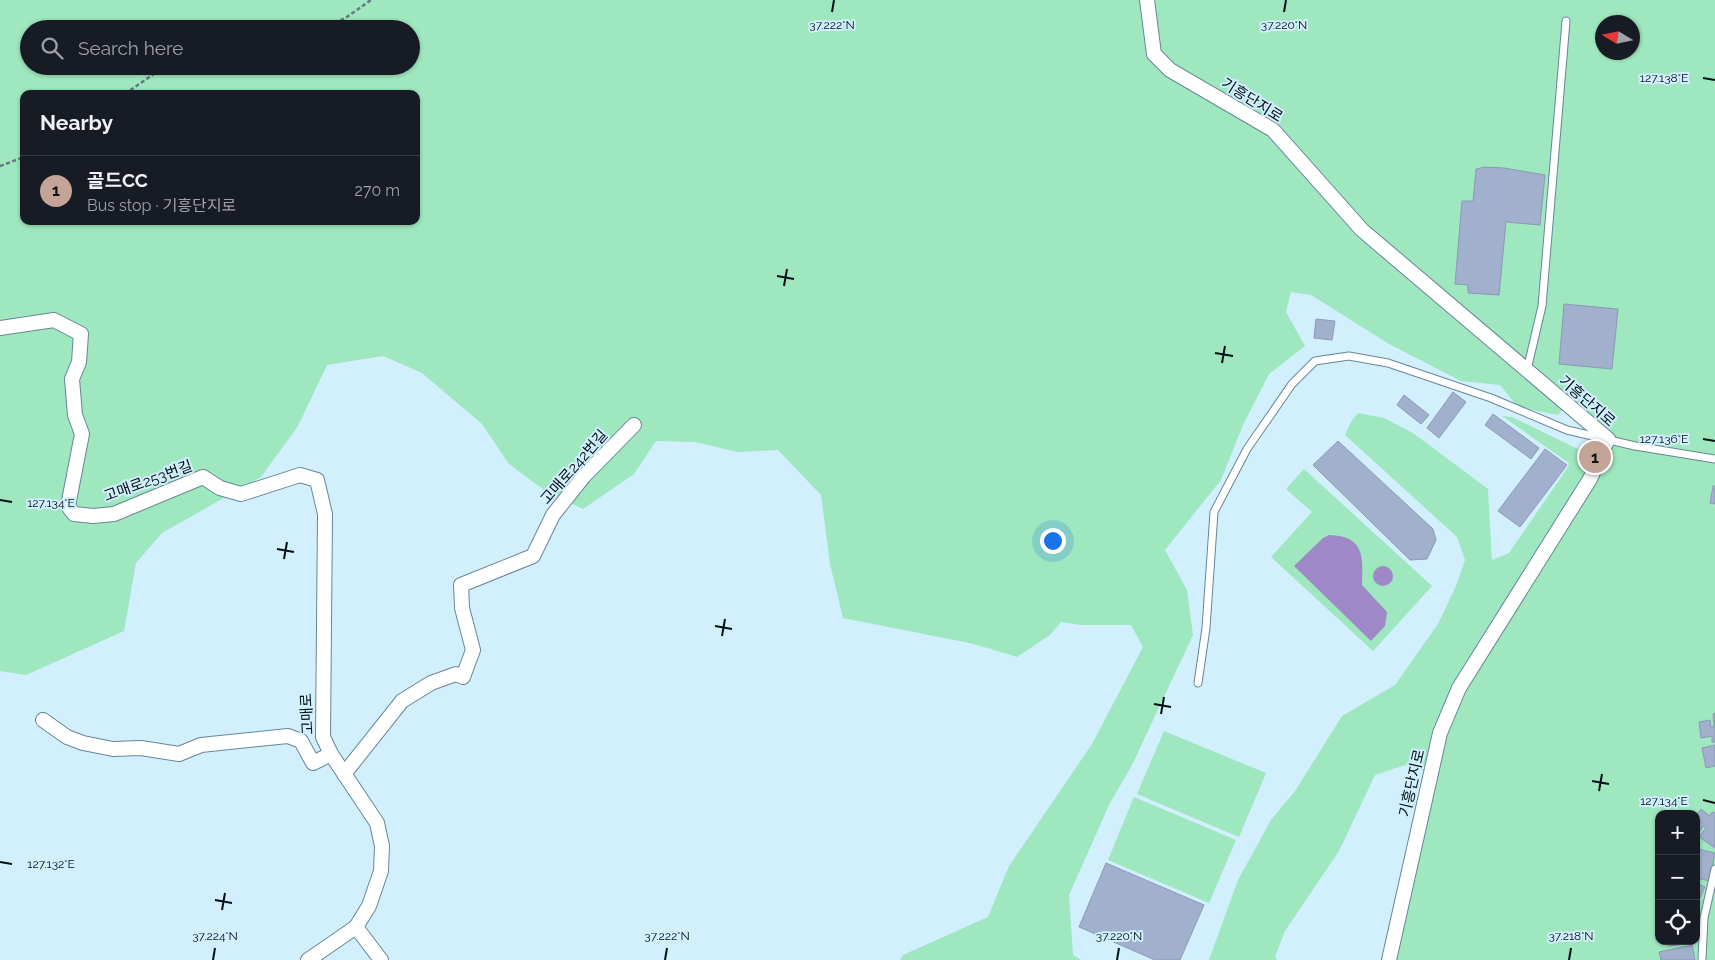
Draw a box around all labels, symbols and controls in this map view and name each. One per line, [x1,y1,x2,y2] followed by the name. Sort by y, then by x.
[1595,15,1640,60] north arrow
[809,18,855,32] text: 37.222°N
[1261,18,1307,32] text: 37.220°N
[20,20,420,75] search box
[38,34,66,62] icon: search
[78,37,184,59] text: Search here
[1640,71,1688,85] text: 127.138°E
[1218,74,1286,126] street label: 기흥단지로
[40,110,113,135] text: Nearby
[87,169,148,191] text: 골드CC
[52,181,60,200] text: 1
[355,181,400,200] text: 270 m
[87,196,236,215] text: Bus stop · 기흥단지로
[1555,372,1619,430] street label: 기흥단지로
[537,426,611,508] street label: 고매로242번길
[1640,432,1688,446] text: 127.136°E
[1579,438,1611,476] pin: 1
[101,457,195,505] street label: 고매로253번길
[27,496,75,510] text: 127.134°E
[1040,528,1066,554] your location
[297,693,317,735] street label: 고매로
[1395,747,1429,819] street label: 기흥단지로
[1640,794,1688,808] text: 127.134°E
[1655,810,1700,945] map controls
[1655,810,1700,855] button: +
[1655,855,1700,900] button: −
[27,857,75,871] text: 127.132°E
[1655,900,1700,945] button: locate
[192,929,238,943] text: 37.224°N
[644,929,690,943] text: 37.222°N
[1096,929,1142,943] text: 37.220°N
[1548,929,1594,943] text: 37.218°N

